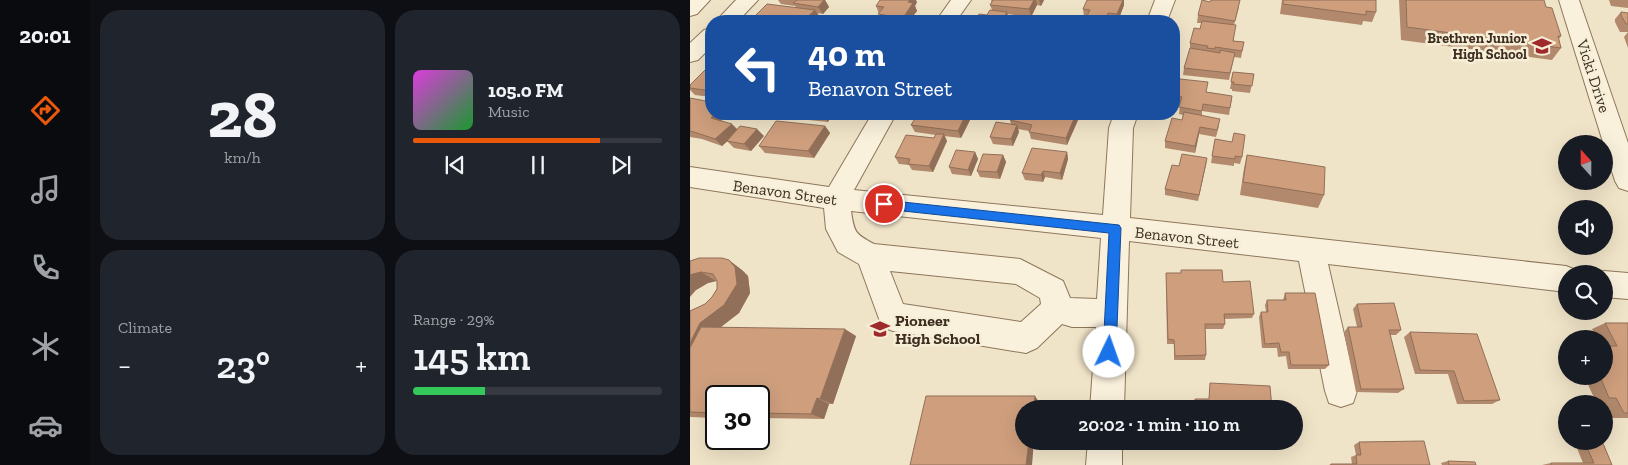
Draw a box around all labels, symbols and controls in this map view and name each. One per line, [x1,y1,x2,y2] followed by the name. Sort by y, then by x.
[19,22,71,49] text: 20:01
[1427,30,1527,63] place label: Brethren Junior High School
[808,33,885,75] text: 40 m
[725,35,790,100] icon: left
[1531,35,1553,57] school or university icon: Brethren Junior High School
[1572,36,1614,115] street label: Vicki Drive
[808,75,952,102] text: Benavon Street
[208,76,277,154] text: 28
[488,79,563,102] text: 105.0 FM
[28,93,63,128] icon: directions
[488,102,530,121] text: Music
[1558,135,1612,190] north arrow
[1558,135,1613,450] map controls
[224,148,261,167] text: km/h
[441,151,469,179] icon: previous
[524,151,552,179] icon: pause
[607,151,635,179] icon: next
[28,172,63,207] icon: music
[732,176,838,209] street label: Benavon Street
[863,183,905,225] pin
[870,190,898,218] icon: arrive
[1558,200,1613,255] button: sound
[1134,223,1240,252] street label: Benavon Street
[28,250,63,285] icon: phone
[1558,265,1613,320] button: search
[413,310,495,329] text: Range · 29%
[895,311,981,348] place label: Pioneer High School
[118,318,172,337] text: Climate
[869,318,891,340] school or university icon: Pioneer High School
[1082,325,1134,377] position arrow
[28,329,63,364] icon: climate
[1558,330,1613,385] button: +
[413,334,530,380] text: 145 km
[216,342,270,388] text: 23°
[118,349,131,382] text: −
[355,349,367,382] text: +
[705,385,770,450] speed limit sign: 30
[1558,395,1613,450] button: −
[28,408,63,443] icon: car
[1078,413,1240,436] text: 20:02 · 1 min · 110 m

